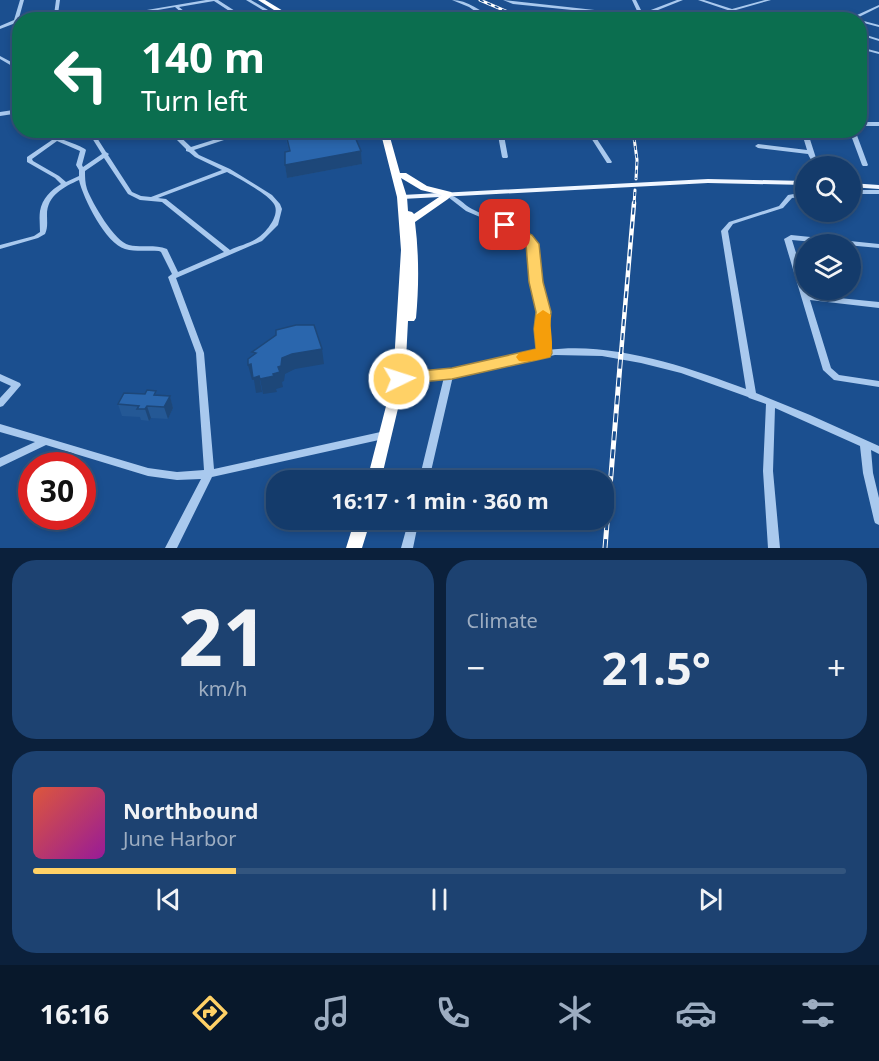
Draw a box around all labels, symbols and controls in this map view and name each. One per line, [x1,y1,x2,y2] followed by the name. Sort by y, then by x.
[141,28,265,85] text: 140 m
[42,36,120,114] icon: left
[141,82,247,119] text: Turn left
[795,156,861,300] map controls
[795,156,861,222] button: search
[479,199,530,250] pin
[488,208,521,241] icon: arrive
[795,234,861,300] button: layers
[367,347,431,411] position arrow
[18,452,96,530] speed limit sign: 30
[331,485,549,515] text: 16:17 · 1 min · 360 m
[178,583,267,689] text: 21
[467,607,538,634] text: Climate
[602,637,711,698] text: 21.5°
[467,645,485,690] text: −
[827,645,846,690] text: +
[198,675,247,702] text: km/h
[123,795,258,825] text: Northbound
[123,825,237,852] text: June Harbor
[152,883,185,916] icon: previous
[423,883,456,916] icon: pause
[694,883,727,916] icon: next
[189,992,231,1034] icon: directions
[311,992,353,1034] icon: music
[432,992,474,1034] icon: phone
[554,992,596,1034] icon: climate
[675,992,717,1034] icon: car
[797,992,839,1034] icon: filters
[40,995,109,1032] text: 16:16

